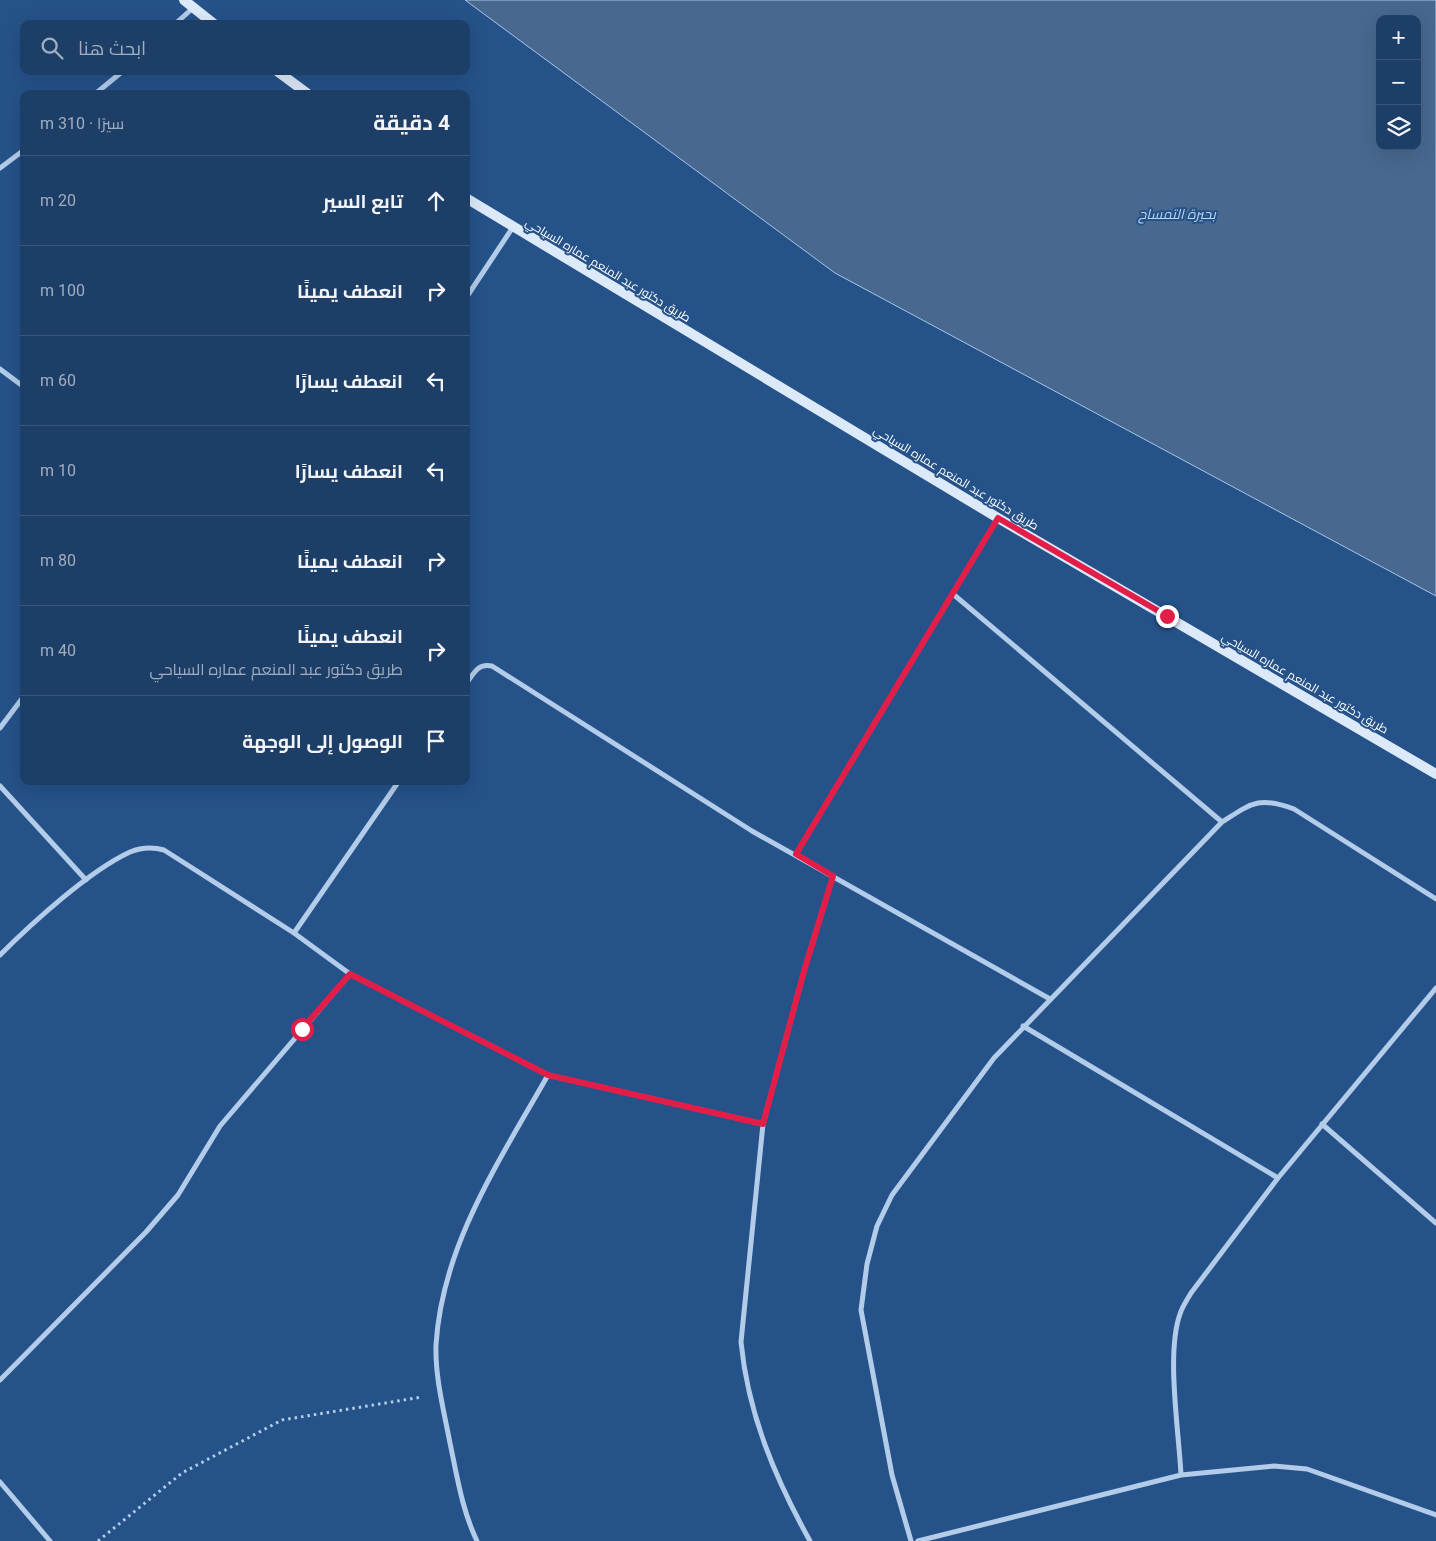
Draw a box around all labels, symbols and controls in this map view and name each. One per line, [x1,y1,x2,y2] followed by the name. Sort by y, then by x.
[1376,15,1421,150] map controls
[1376,15,1421,60] button: +
[20,20,470,75] search box
[38,34,66,62] icon: search
[78,37,146,60] text: ابحث هنا
[1376,60,1421,105] button: −
[1376,105,1421,150] button: layers
[373,111,450,135] text: 4 دقيقة
[40,114,124,133] text: سيرًا · 310 m
[422,187,450,215] icon: ahead
[323,190,403,213] text: تابع السير
[40,191,76,210] text: 20 m
[1137,206,1217,224] water label: بحيرة التمساح
[521,215,693,328] street label: طريق دكتور عبد المنعم عماره السياحي
[422,277,450,305] icon: right
[297,280,403,303] text: انعطف يمينًا
[40,281,85,300] text: 100 m
[422,367,450,395] icon: left
[295,370,403,393] text: انعطف يسارًا
[40,371,76,390] text: 60 m
[869,423,1041,536] street label: طريق دكتور عبد المنعم عماره السياحي
[422,457,450,485] icon: left
[295,460,403,483] text: انعطف يسارًا
[40,461,76,480] text: 10 m
[422,547,450,575] icon: right
[297,550,403,573] text: انعطف يمينًا
[40,551,76,570] text: 80 m
[1156,605,1179,628] route end
[297,625,403,648] text: انعطف يمينًا
[1218,629,1391,739] street label: طريق دكتور عبد المنعم عماره السياحي
[422,637,450,665] icon: right
[40,641,76,660] text: 40 m
[150,660,403,679] text: طريق دكتور عبد المنعم عماره السياحي
[422,727,450,755] icon: arrive
[242,730,403,753] text: الوصول إلى الوجهة
[291,1018,314,1041] route start

